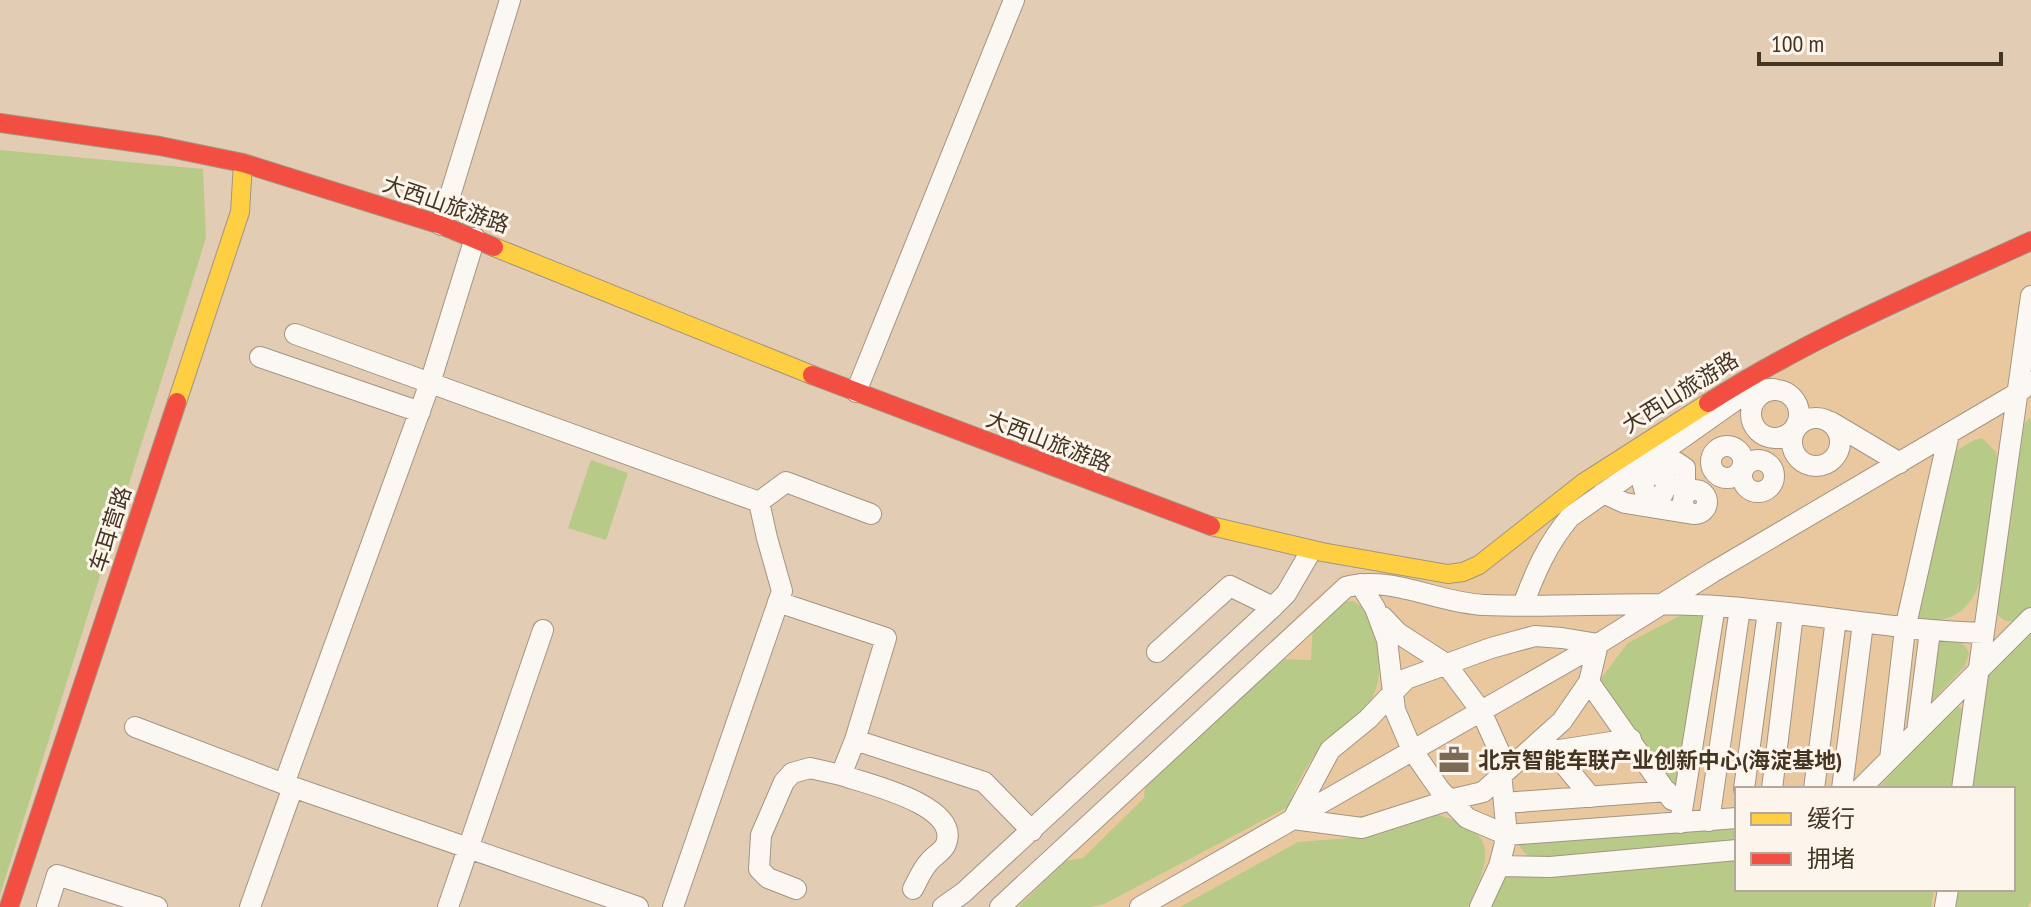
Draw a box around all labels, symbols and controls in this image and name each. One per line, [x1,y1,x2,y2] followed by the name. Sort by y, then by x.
[1759,16,2001,66] scale bar
[1771,28,1824,59] text: 100 m
[379,169,513,239] street label: 大西山旅游路
[1617,345,1743,439] street label: 大西山旅游路
[982,404,1116,478] street label: 大西山旅游路
[83,483,137,575] street label: 车耳营路
[1437,743,1471,777] office icon: 北京智能车联产业创新中心(海淀基地)
[1478,746,1842,774] place label: 北京智能车联产业创新中心(海淀基地)
[1735,787,2015,891] legend
[1807,803,1855,834] text: 缓行
[1807,843,1855,874] text: 拥堵

